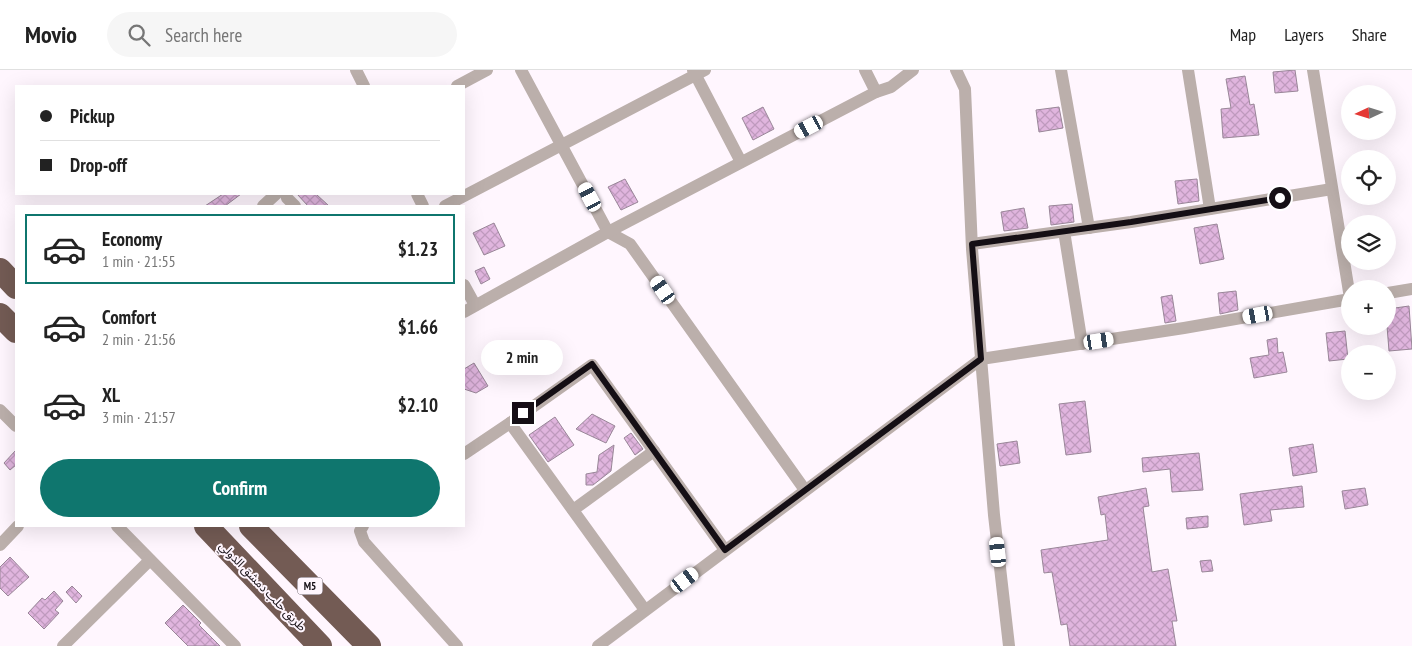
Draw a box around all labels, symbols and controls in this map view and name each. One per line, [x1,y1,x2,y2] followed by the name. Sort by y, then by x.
[107,12,457,57] search box
[25,19,77,50] text: Movio
[125,21,153,49] icon: search
[165,23,242,47] text: Search here
[1230,23,1256,46] text: Map
[1284,23,1324,46] text: Layers
[1352,23,1387,46] text: Share
[1341,85,1396,140] north arrow
[1341,85,1396,400] map controls
[70,104,115,128] text: Pickup
[792,113,825,141] car
[1341,150,1396,205] button: locate
[70,153,127,177] text: Drop-off
[576,180,603,214] car
[1269,187,1291,209] route start
[1341,215,1396,270] button: layers
[42,227,87,272] icon: car
[102,227,162,251] text: Economy
[398,237,438,261] text: $1.23
[102,251,176,271] text: 1 min · 21:55
[648,273,677,307] car
[1341,280,1396,335] button: +
[42,305,87,350] icon: car
[102,305,156,329] text: Comfort
[1241,305,1274,325] car
[398,315,438,339] text: $1.66
[102,329,176,349] text: 2 min · 21:56
[1083,331,1114,351] car
[482,340,564,376] callout: 2 min
[1341,345,1396,400] button: −
[506,347,538,367] text: 2 min
[42,383,87,428] icon: car
[102,383,120,407] text: XL
[398,393,438,417] text: $2.10
[512,402,534,424] route end
[102,407,176,427] text: 3 min · 21:57
[40,459,440,517] button: Confirm
[988,536,1007,568] car
[214,538,310,636] street label: طريق حلب دمشق الدولي
[668,565,701,595] car
[298,578,322,594] road number: M5

